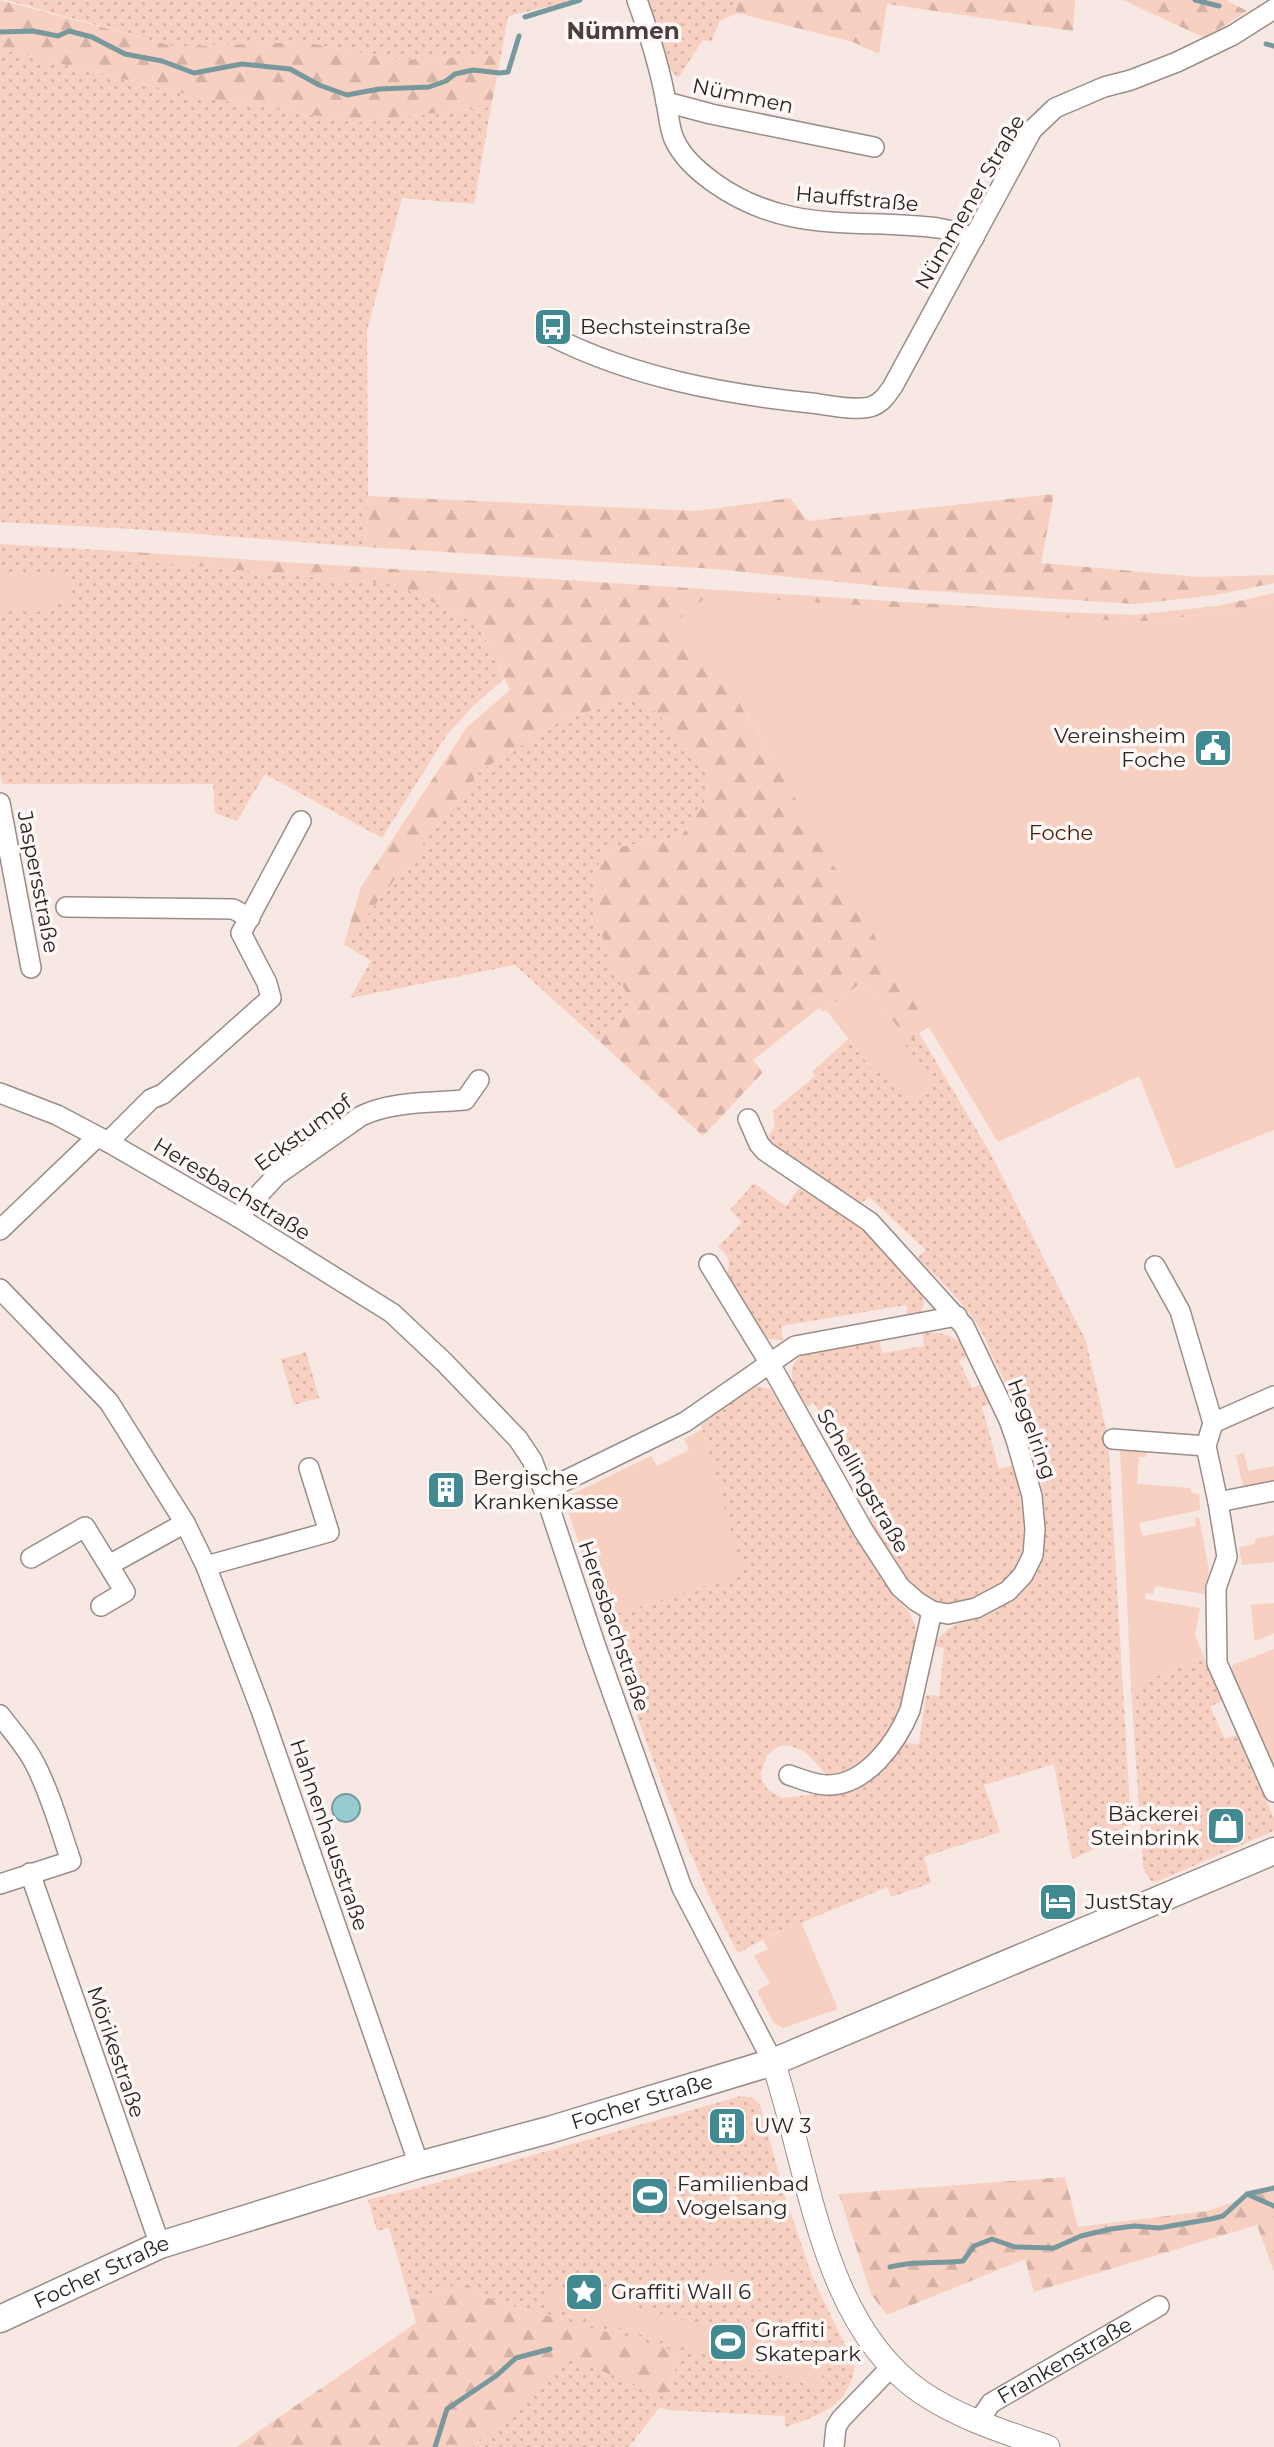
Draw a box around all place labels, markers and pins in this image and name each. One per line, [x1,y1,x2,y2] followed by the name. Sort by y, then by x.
[532,306,574,348] bus stop icon: Bechsteinstraße
[580,314,751,339] place label: Bechsteinstraße
[1054,723,1186,772] place label: Vereinsheim Foche
[1192,727,1234,769] public building icon: Vereinsheim Foche
[473,1465,619,1514] place label: Bergische Krankenkasse
[425,1469,467,1511] building icon: Bergische Krankenkasse
[1091,1801,1199,1850] place label: Bäckerei Steinbrink
[1205,1805,1247,1847] shop icon: Bäckerei Steinbrink
[1037,1881,1079,1923] hotel icon: JustStay
[1084,1889,1173,1914] place label: JustStay
[706,2105,748,2147] building icon: UW 3
[754,2113,811,2138] place label: UW 3
[677,2171,809,2220] place label: Familienbad Vogelsang
[629,2175,671,2217] sports icon: Familienbad Vogelsang
[563,2271,605,2313] place icon: Graffiti Wall 6
[611,2279,751,2304] place label: Graffiti Wall 6
[755,2317,861,2366] place label: Graffiti Skatepark
[707,2321,749,2363] sports icon: Graffiti Skatepark

